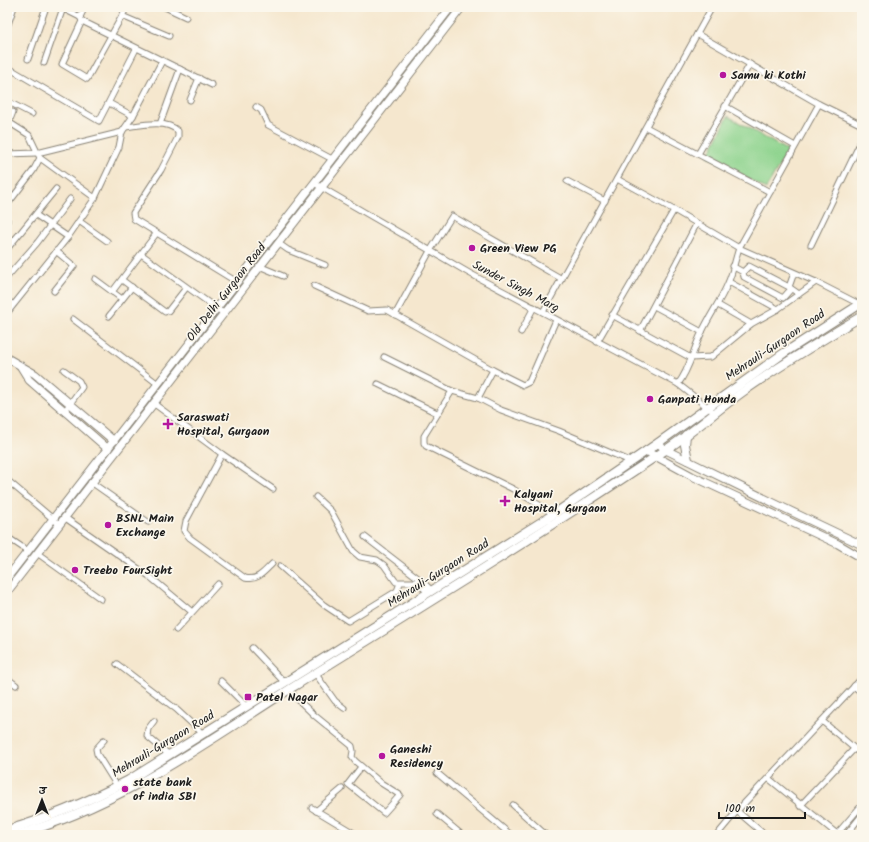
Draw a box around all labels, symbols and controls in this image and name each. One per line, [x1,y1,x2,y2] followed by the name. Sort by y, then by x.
[731,66,807,85] place label: Samu ki Kothi
[718,70,728,80] marker: Samu ki Kothi
[182,238,272,346] street label: Old Delhi Gurgaon Road
[480,239,557,258] place label: Green View PG
[467,243,477,253] marker: Green View PG
[469,256,563,318] street label: Sunder Singh Marg
[721,304,830,386] street label: Mehrauli-Gurgaon Road
[658,390,736,409] place label: Ganpati Honda
[645,394,655,404] marker: Ganpati Honda
[177,408,270,441] place label: Saraswati Hospital, Gurgaon
[162,418,174,430] marker: Saraswati Hospital, Gurgaon
[514,485,607,518] place label: Kalyani Hospital, Gurgaon
[499,495,511,507] marker: Kalyani Hospital, Gurgaon
[116,509,174,542] place label: BSNL Main Exchange
[103,520,113,530] marker: BSNL Main Exchange
[384,534,494,613] street label: Mehrauli-Gurgaon Road
[83,561,173,580] place label: Treebo FourSight
[70,565,80,575] marker: Treebo FourSight
[256,688,318,707] place label: Patel Nagar
[243,692,253,702] marker: Patel Nagar
[108,706,219,783] street label: Mehrauli-Gurgaon Road
[390,740,444,773] place label: Ganeshi Residency
[377,751,387,761] marker: Ganeshi Residency
[133,773,197,806] place label: state bank of india SBI
[22,780,62,820] north arrow
[39,782,48,800] text: उ
[120,784,130,794] marker: state bank of india SBI
[719,794,805,820] scale bar
[725,799,756,818] text: 100 m

